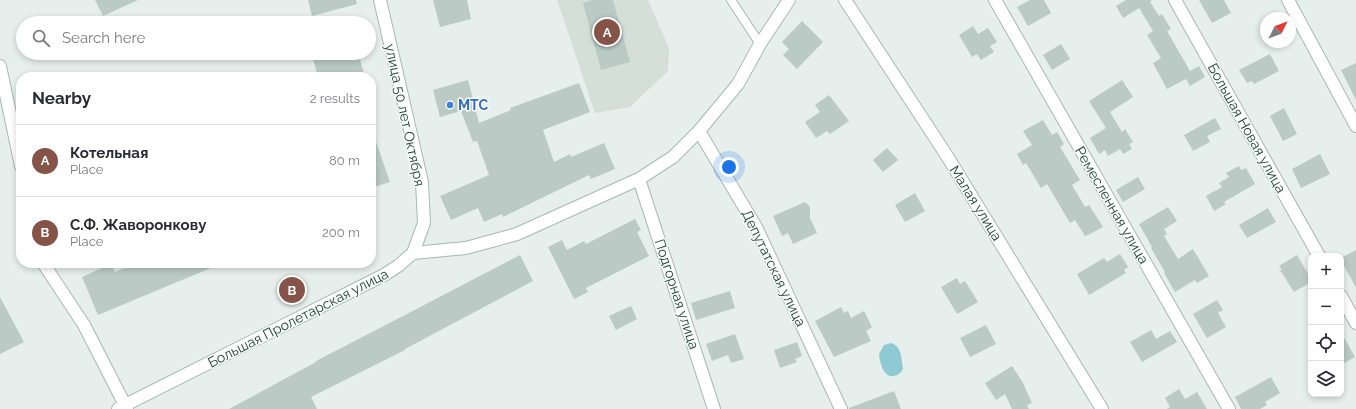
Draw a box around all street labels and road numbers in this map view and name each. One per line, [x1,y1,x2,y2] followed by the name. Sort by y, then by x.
[382,42,428,188] street label: улица 50 лет Октября
[1205,60,1289,196] street label: Большая Новая улица
[1072,143,1152,267] street label: Ремесленная улица
[947,163,1005,243] street label: Малая улица
[739,207,809,329] street label: Депутатская улица
[652,237,702,351] street label: Подгорная улица
[205,265,391,371] street label: Большая Пролетарская улица

